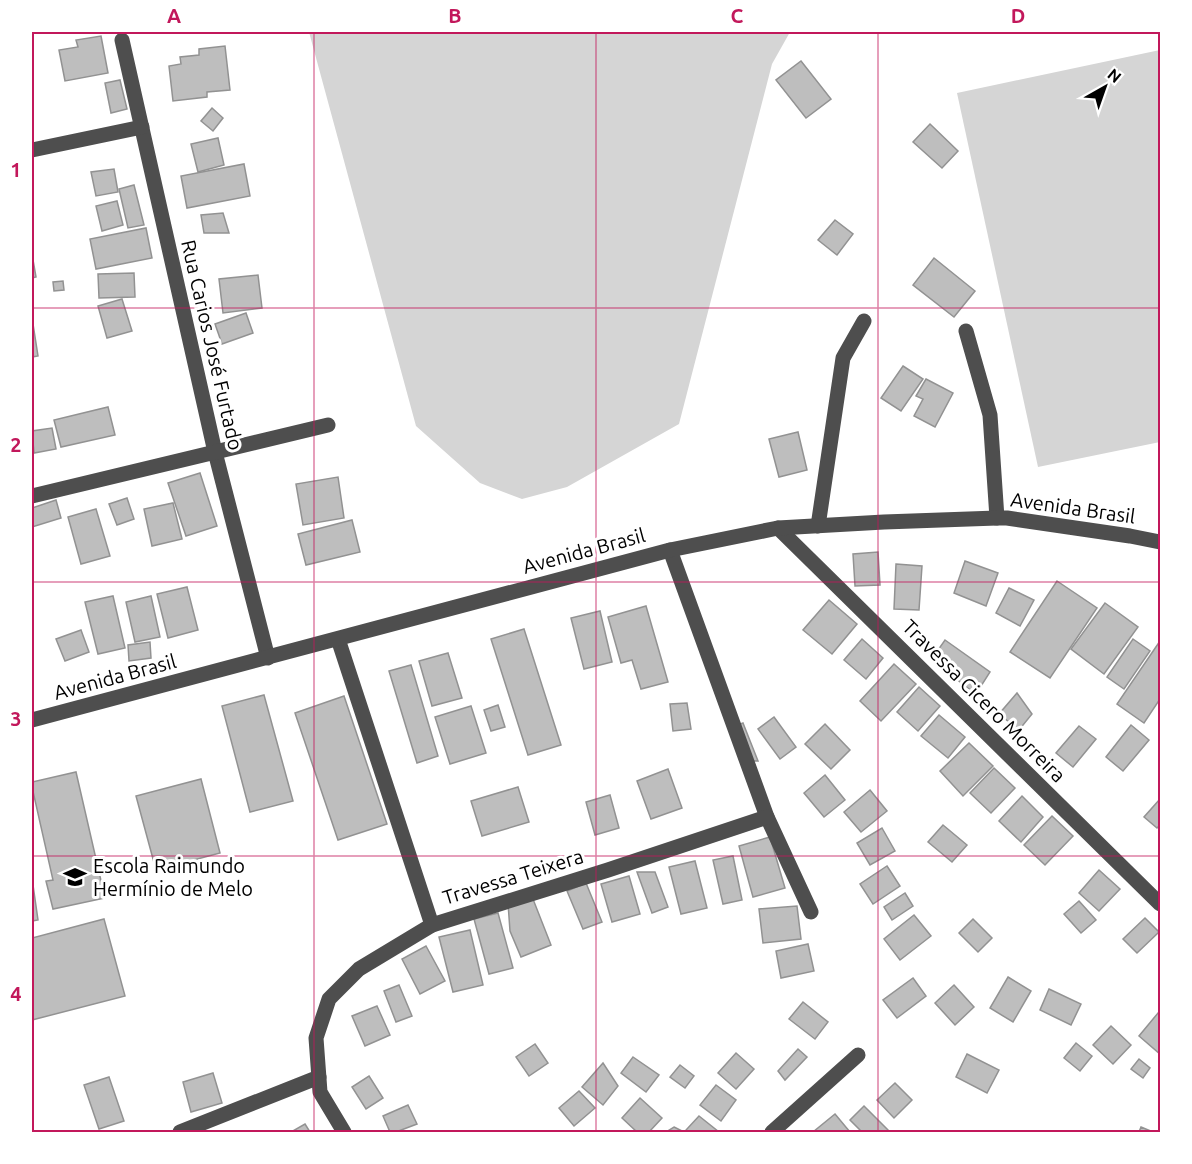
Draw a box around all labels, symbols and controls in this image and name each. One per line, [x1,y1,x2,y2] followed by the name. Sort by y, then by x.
[167,4,181,27] text: A
[448,4,462,27] text: B
[731,4,744,27] text: C
[1011,4,1025,27] text: D
[1075,57,1135,117] north arrow
[1104,65,1125,86] text: N
[10,158,22,181] text: 1
[177,237,248,452] street label: Rua Carios José Furtado
[10,433,22,456] text: 2
[1009,487,1137,528] street label: Avenida Brasil
[520,523,648,578] street label: Avenida Brasil
[898,615,1070,787] street label: Travessa Cicero Morreira
[51,649,179,704] street label: Avenida Brasil
[10,707,22,730] text: 3
[440,844,586,909] street label: Travessa Teixera
[93,854,253,900] place label: Escola Raimundo Hermínio de Melo
[62,864,88,890] school or university icon: Escola Raimundo Hermínio de Melo
[10,982,22,1005] text: 4

